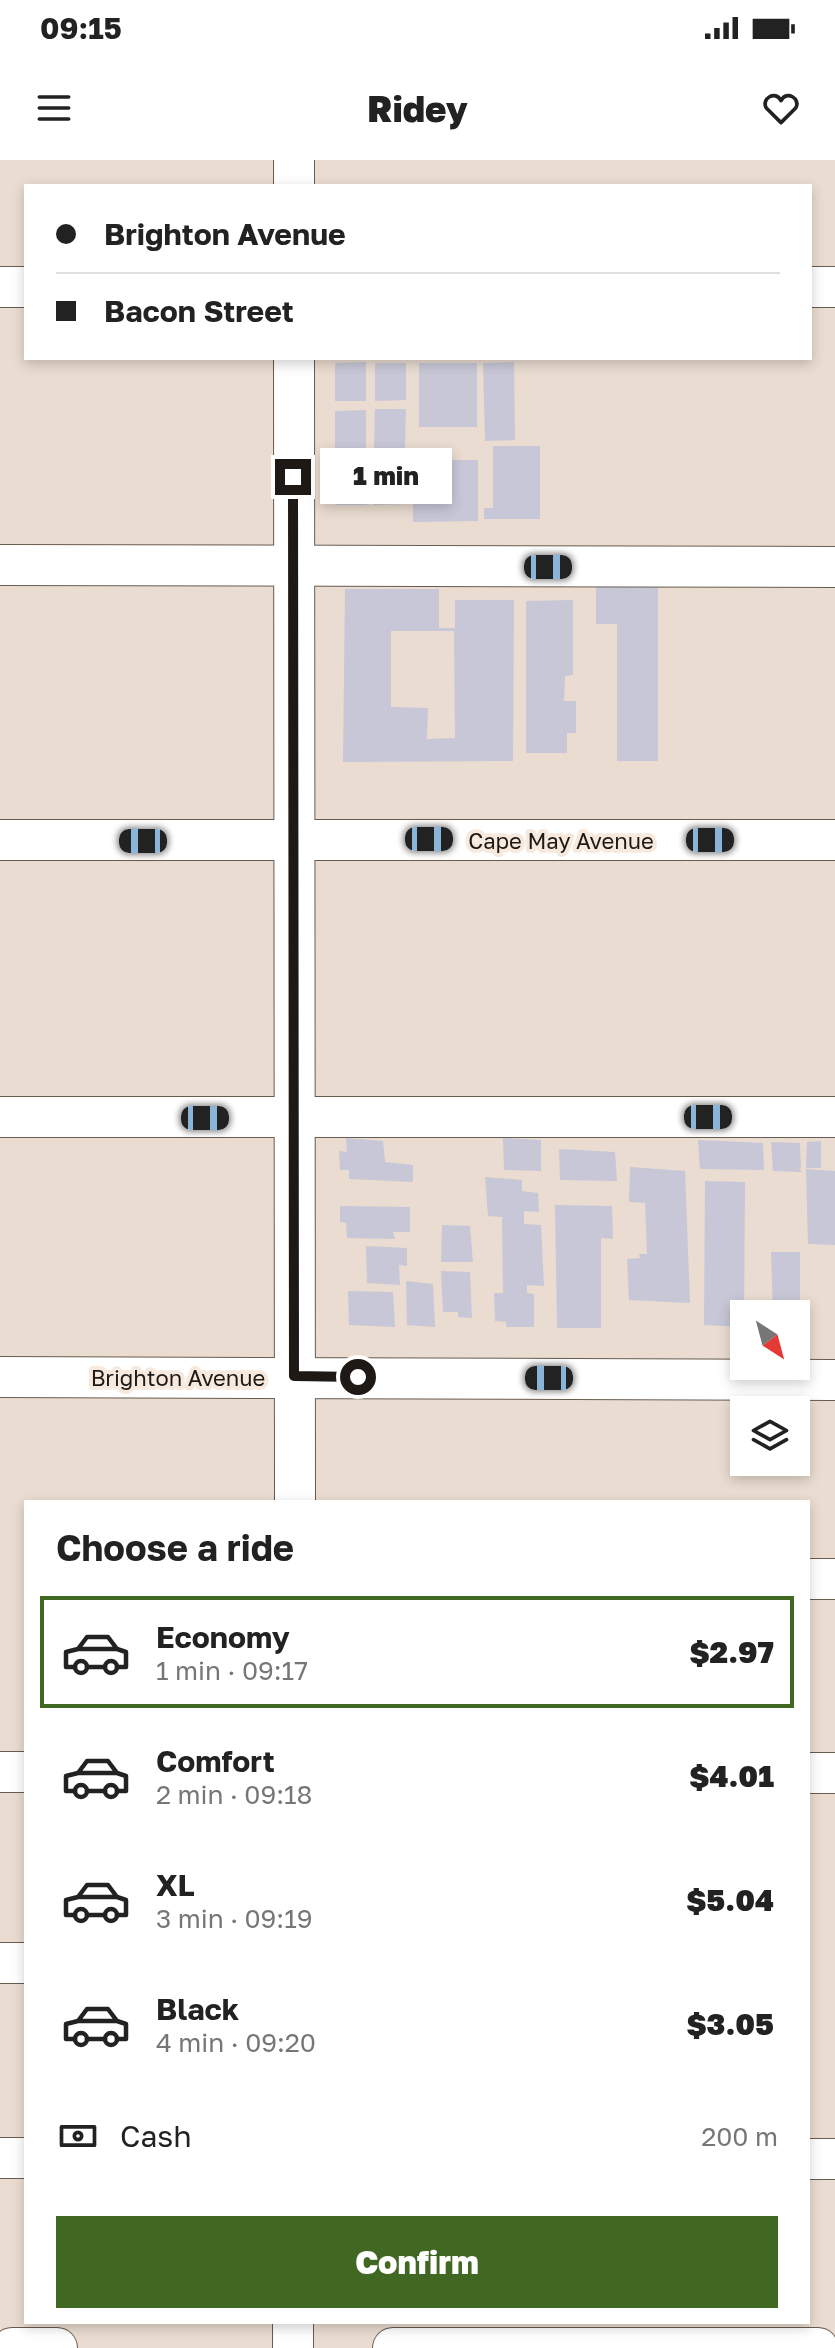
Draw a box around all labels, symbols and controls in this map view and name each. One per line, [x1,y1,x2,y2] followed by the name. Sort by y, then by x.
[40,10,122,46] text: 09:15
[32,86,76,130] icon: menu
[759,86,803,130] icon: heart
[367,87,468,130] text: Ridey
[104,216,346,252] text: Brighton Avenue
[104,293,294,329] text: Bacon Street
[321,449,453,505] callout: 1 min
[275,459,311,495] route end
[353,460,419,491] text: 1 min
[524,555,572,579] car
[405,827,453,851] car
[468,827,654,854] street label: Cape May Avenue
[686,828,734,852] car
[119,829,167,853] car
[684,1105,732,1129] car
[181,1106,229,1130] car
[730,1300,810,1380] north arrow
[730,1300,810,1476] map controls
[340,1359,376,1395] route start
[91,1364,265,1391] street label: Brighton Avenue
[525,1366,573,1390] car
[730,1396,810,1476] button: layers
[56,1526,294,1569] text: Choose a ride
[60,1616,132,1688] icon: car
[156,1619,290,1655] text: Economy
[689,1634,774,1670] text: $2.97
[156,1655,308,1686] text: 1 min · 09:17
[60,1740,132,1812] icon: car
[156,1743,275,1779] text: Comfort
[689,1758,774,1794] text: $4.01
[156,1779,312,1810] text: 2 min · 09:18
[60,1864,132,1936] icon: car
[156,1867,195,1903] text: XL
[686,1882,774,1918] text: $5.04
[156,1903,312,1934] text: 3 min · 09:19
[60,1988,132,2060] icon: car
[156,1991,239,2027] text: Black
[686,2006,774,2042] text: $3.05
[156,2027,316,2058] text: 4 min · 09:20
[56,2114,100,2158] icon: cash
[120,2118,192,2154] text: Cash
[701,2121,778,2152] text: 200 m
[56,2216,778,2308] button: Confirm

